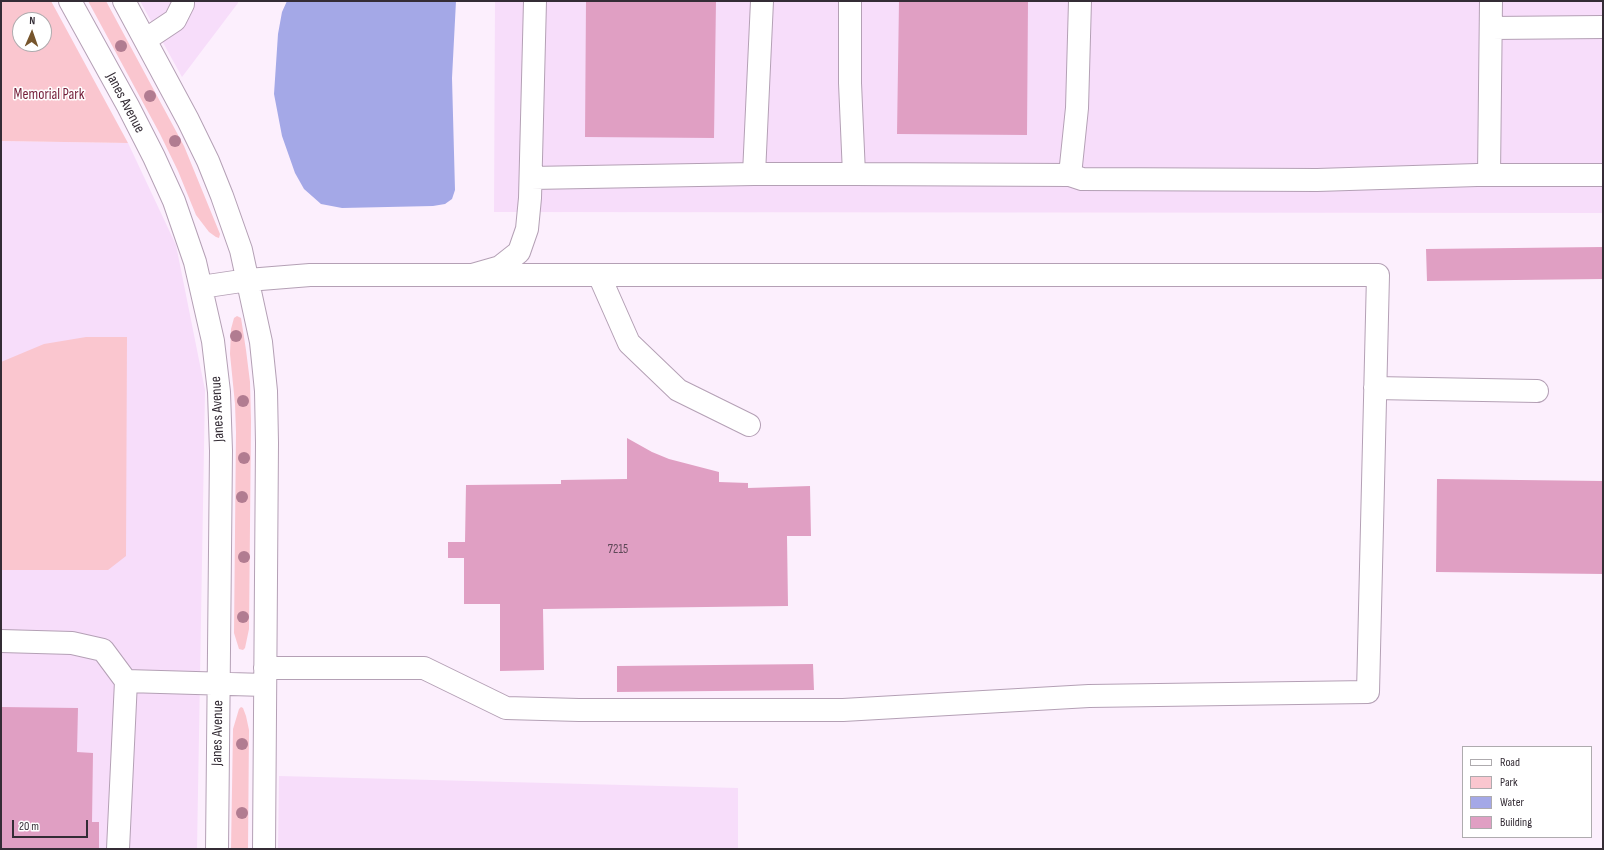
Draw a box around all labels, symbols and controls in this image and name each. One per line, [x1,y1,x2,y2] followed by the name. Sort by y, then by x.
[12,12,52,52] north arrow
[29,14,36,27] text: N
[102,70,148,136] street label: Janes Avenue
[14,86,84,104] park label: Memorial Park
[207,376,229,442] street label: Janes Avenue
[608,542,628,558] house number: 7215
[208,700,228,766] street label: Janes Avenue
[1462,746,1592,838] legend
[1500,755,1520,770] text: Road
[1500,775,1518,790] text: Park
[1500,795,1524,810] text: Water
[14,812,90,838] scale bar
[1500,815,1532,830] text: Building
[19,819,39,834] text: 20 m

